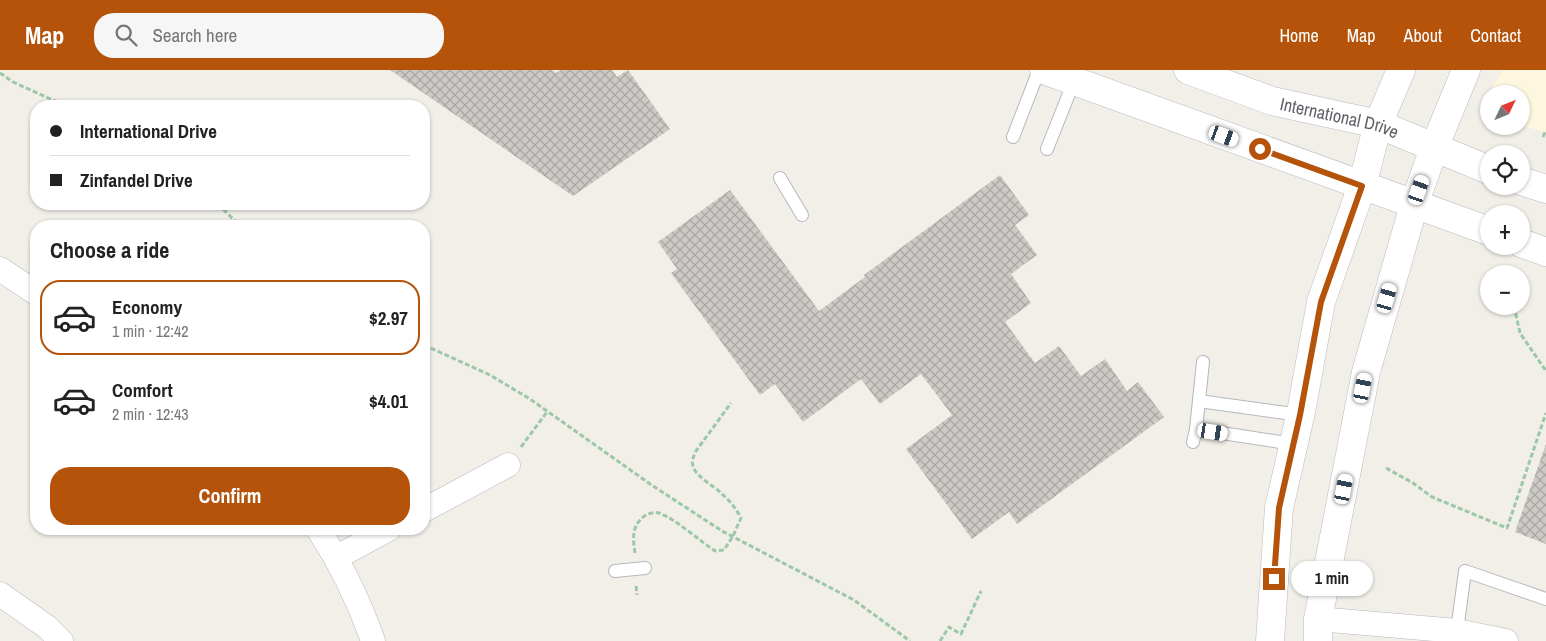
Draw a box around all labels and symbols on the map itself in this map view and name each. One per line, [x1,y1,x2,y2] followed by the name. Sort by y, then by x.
[1480,85,1530,135] north arrow
[1278,91,1403,144] street label: International Drive
[1207,124,1240,148] car
[1249,138,1271,160] route start
[1407,173,1430,207] car
[1375,282,1398,314] car
[1352,372,1373,404] car
[1197,422,1228,442] car
[1333,473,1354,505] car
[1292,562,1374,596] callout: 1 min
[1263,568,1285,590] route end

